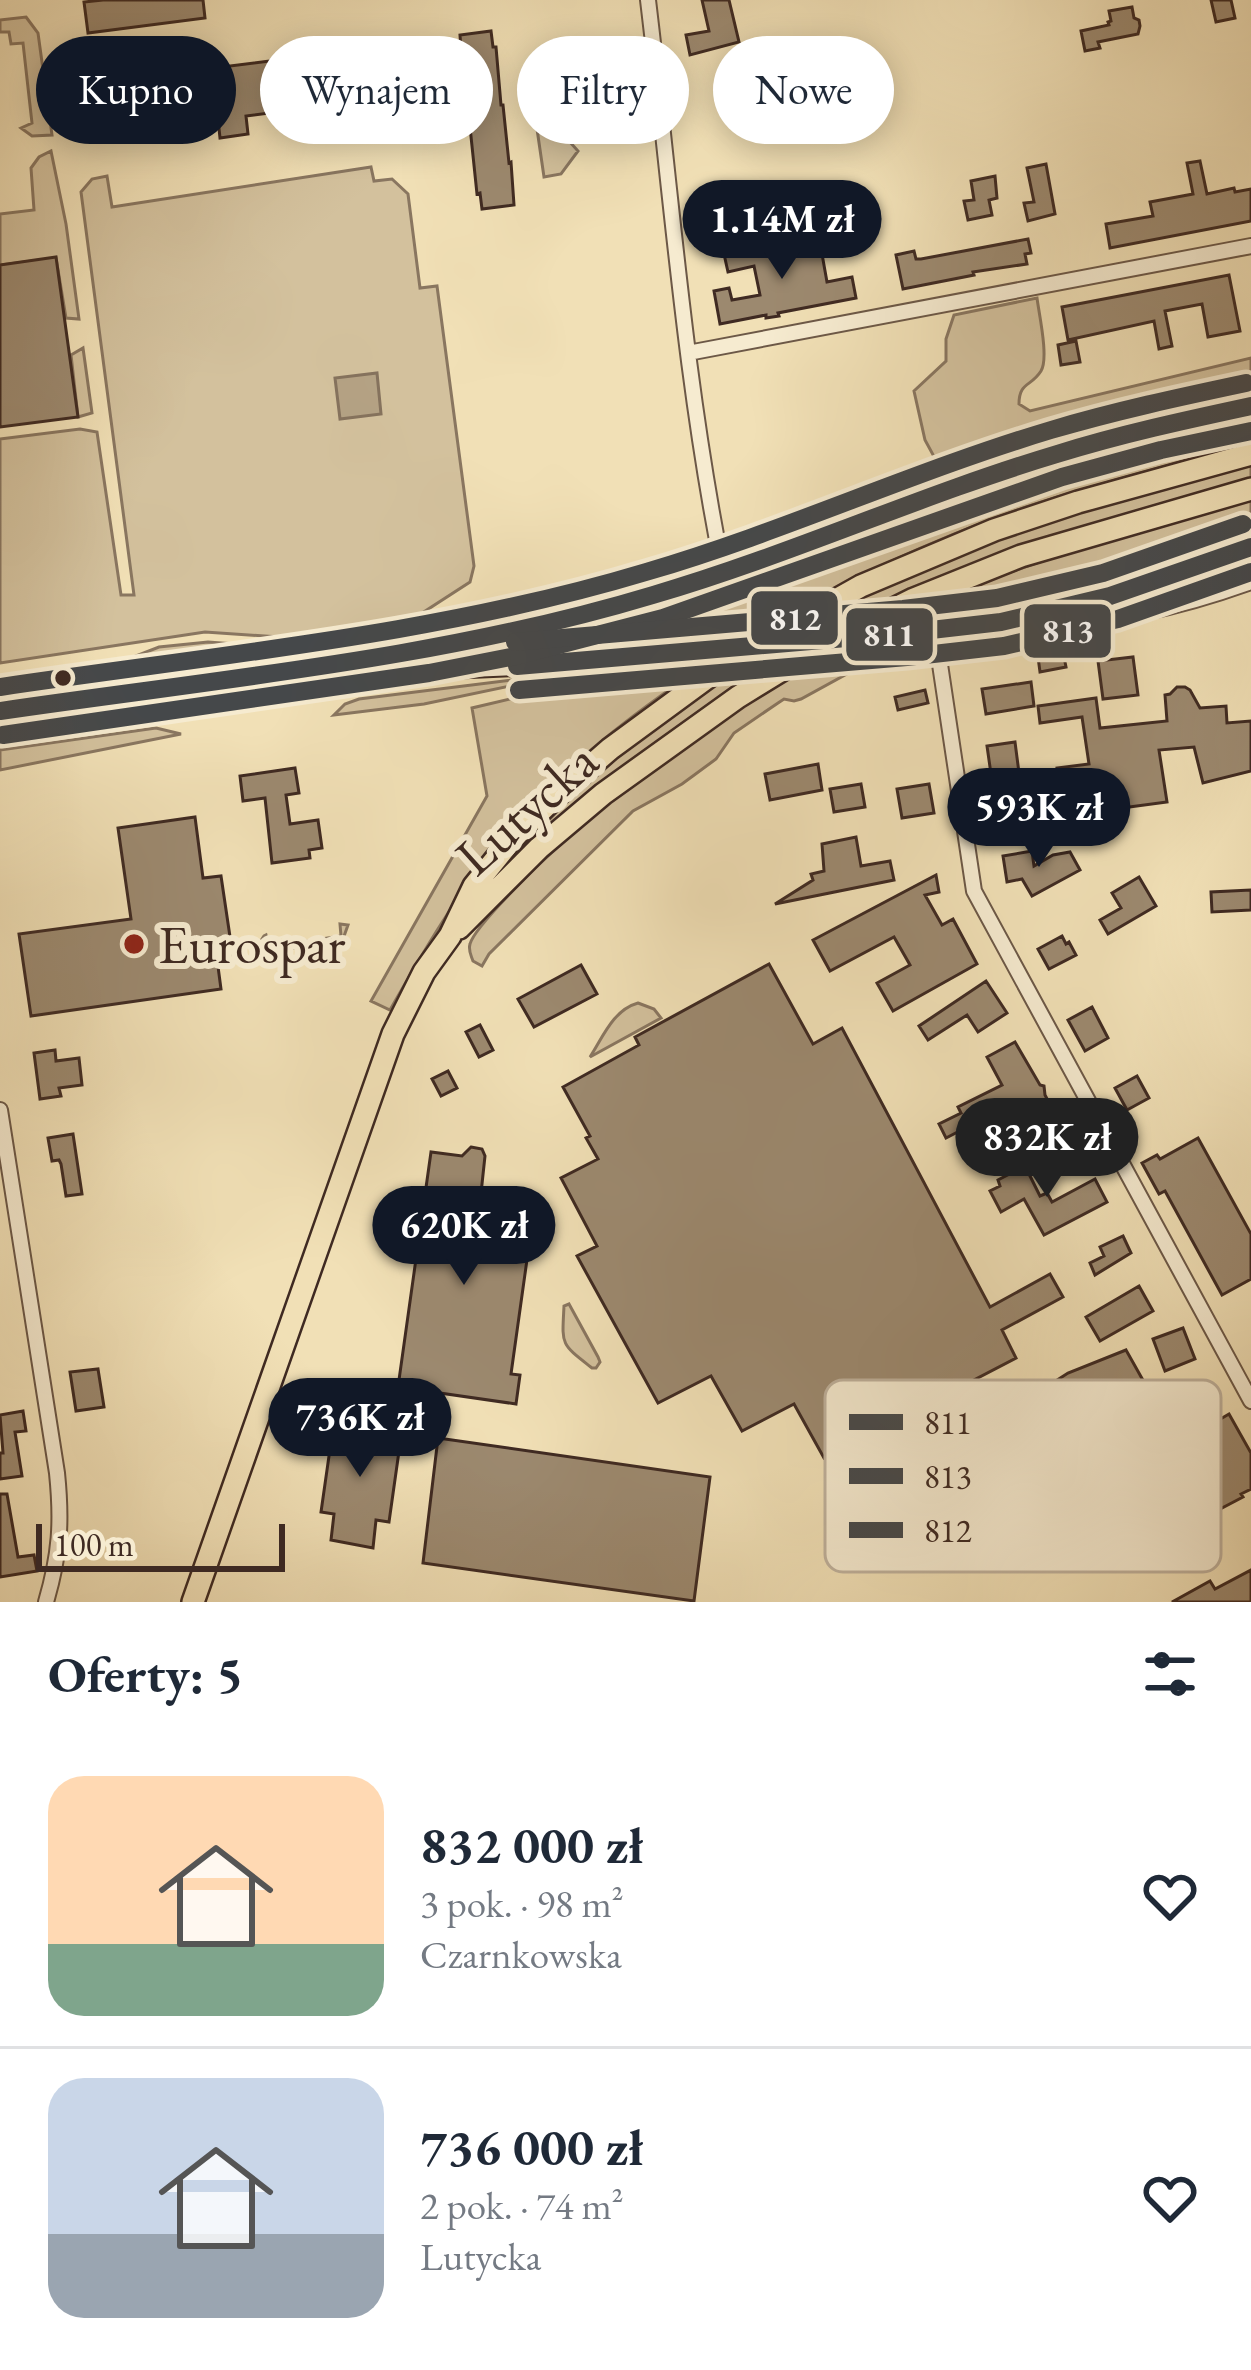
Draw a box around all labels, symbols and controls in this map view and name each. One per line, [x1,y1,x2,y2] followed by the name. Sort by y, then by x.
[36,36,236,144] chip: Kupno
[260,36,493,144] chip: Wynajem
[517,36,689,144] chip: Filtry
[713,36,894,144] chip: Nowe
[658,180,906,282] pin: 1.14M zł
[710,193,854,244] text: 1.14M zł
[749,589,840,647] line badge: 812
[769,597,822,640] text: 812
[1022,602,1113,660] line badge: 813
[844,606,935,663] line badge: 811
[1042,609,1094,652] text: 813
[863,613,915,656] text: 811
[52,667,74,689] unlabelled marker
[440,725,612,890] street label: Lutycka
[928,768,1150,870] pin: 593K zł
[974,781,1104,832] text: 593K zł
[158,909,346,979] place label: Eurospar
[121,931,147,957] marker: Eurospar
[936,1098,1158,1200] pin: 832K zł
[982,1111,1112,1162] text: 832K zł
[353,1186,575,1288] pin: 620K zł
[399,1199,529,1250] text: 620K zł
[249,1378,471,1480] pin: 736K zł
[825,1380,1221,1572] legend
[295,1391,425,1442] text: 736K zł
[924,1401,972,1444] text: 811
[924,1455,972,1498] text: 813
[924,1509,972,1552] text: 812
[36,1518,285,1571] scale bar
[54,1523,134,1566] text: 100 m
[48,1641,243,1707] text: Oferty: 5
[1137,1641,1203,1707] icon: filters
[420,1812,643,1878] text: 832 000 zł
[144,1824,288,1968] icon: home
[1137,1863,1203,1929] icon: heart
[420,1878,623,1929] text: 3 pok. · 98 m²
[420,1929,622,1980] text: Czarnkowska
[420,2114,643,2180] text: 736 000 zł
[144,2126,288,2270] icon: home
[1137,2165,1203,2231] icon: heart
[420,2180,623,2231] text: 2 pok. · 74 m²
[420,2231,541,2282] text: Lutycka

